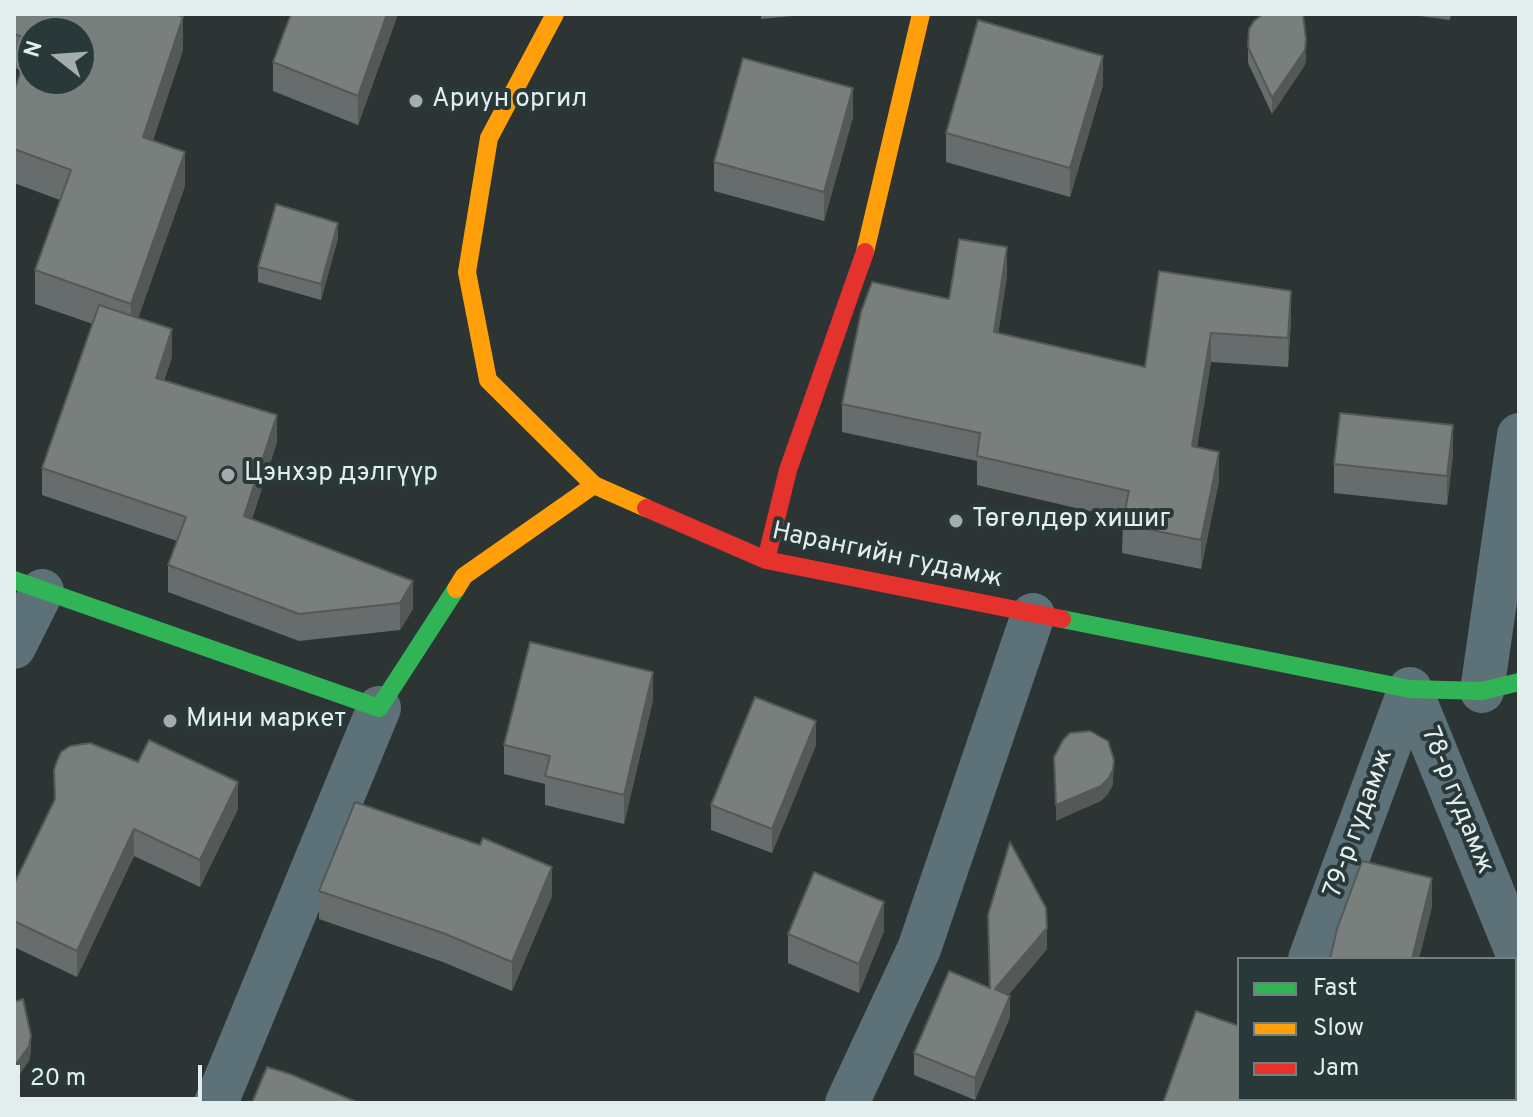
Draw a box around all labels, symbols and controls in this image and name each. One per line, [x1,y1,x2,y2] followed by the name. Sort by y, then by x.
[16,16,96,96] north arrow
[19,38,50,61] text: N
[432,85,587,117] place label: Ариун оргил
[407,92,425,110] marker: Ариун оргил
[244,459,438,491] place label: Цэнхэр дэлгүүр
[219,466,237,484] marker: Цэнхэр дэлгүүр
[972,505,1170,537] place label: Төгөлдөр хишиг
[947,512,965,530] marker: Төгөлдөр хишиг
[769,517,1005,597] street label: Нарангийн гудамж
[186,705,346,737] place label: Мини маркет
[161,712,179,730] marker: Мини маркет
[1412,723,1500,879] street label: 78-р гудамж
[1319,745,1401,903] street label: 79-р гудамж
[1237,957,1517,1101] legend
[1313,974,1357,1004] text: Fast
[1313,1014,1364,1044] text: Slow
[20,1049,206,1099] scale bar
[1313,1054,1359,1084] text: Jam
[30,1064,86,1094] text: 20 m

